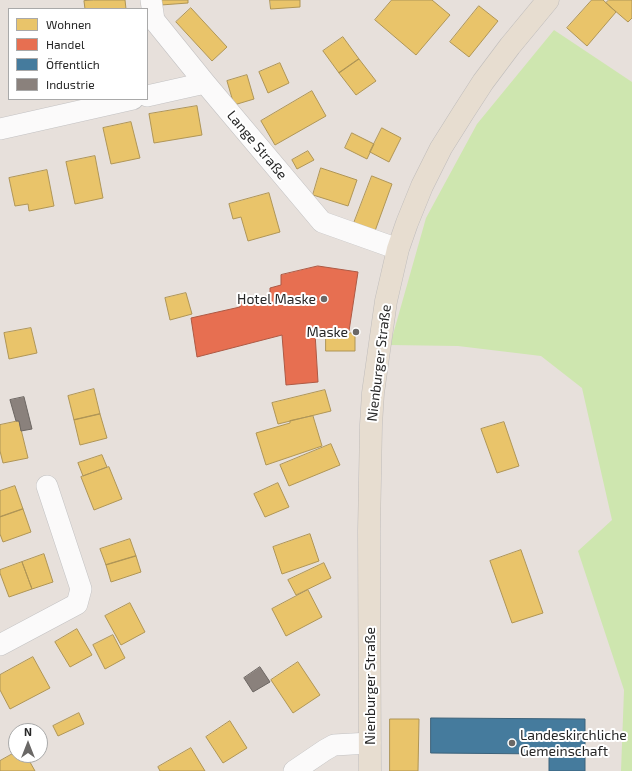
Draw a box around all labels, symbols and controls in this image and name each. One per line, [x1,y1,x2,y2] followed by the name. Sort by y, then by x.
[8,8,148,100] legend
[46,17,91,31] text: Wohnen
[46,37,84,51] text: Handel
[46,57,100,71] text: Öffentlich
[46,77,95,91] text: Industrie
[223,107,291,183] street label: Lange Straße
[237,291,316,307] place label: Hotel Maske
[319,294,329,304] marker: Hotel Maske
[363,303,395,423] street label: Nienburger Straße
[306,324,348,340] place label: Maske
[351,327,361,337] marker: Maske
[362,627,378,745] street label: Nienburger Straße
[8,723,48,763] north arrow
[24,725,32,738] text: N
[520,727,627,760] place label: Landeskirchliche Gemeinschaft
[507,738,517,748] marker: Landeskirchliche Gemeinschaft

